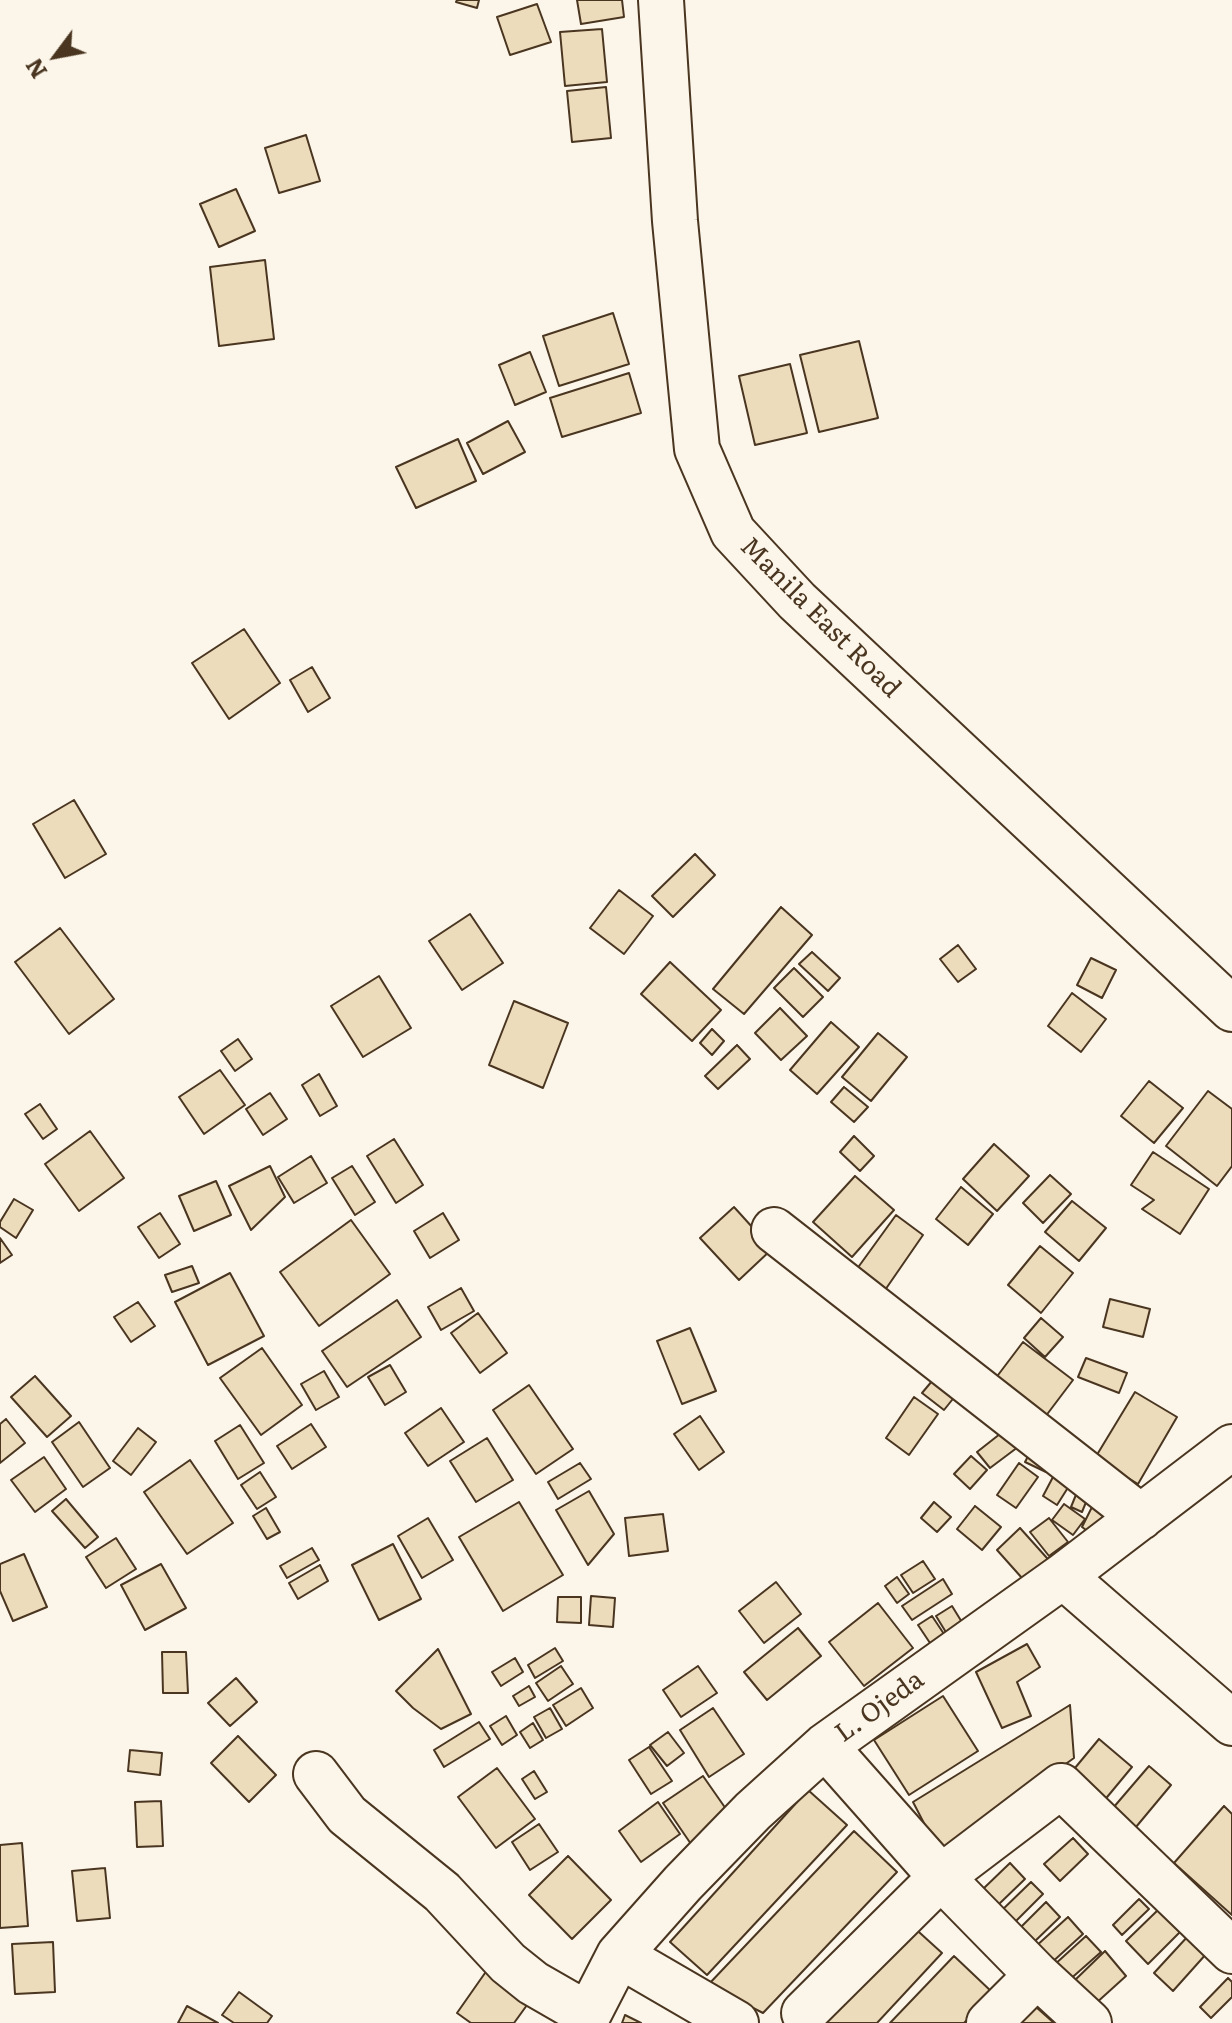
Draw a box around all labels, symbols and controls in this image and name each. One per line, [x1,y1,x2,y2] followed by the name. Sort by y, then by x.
[16,16,96,96] north arrow
[16,52,54,86] text: N
[733,531,907,705] street label: Manila East Road
[830,1665,930,1749] street label: L. Ojeda

